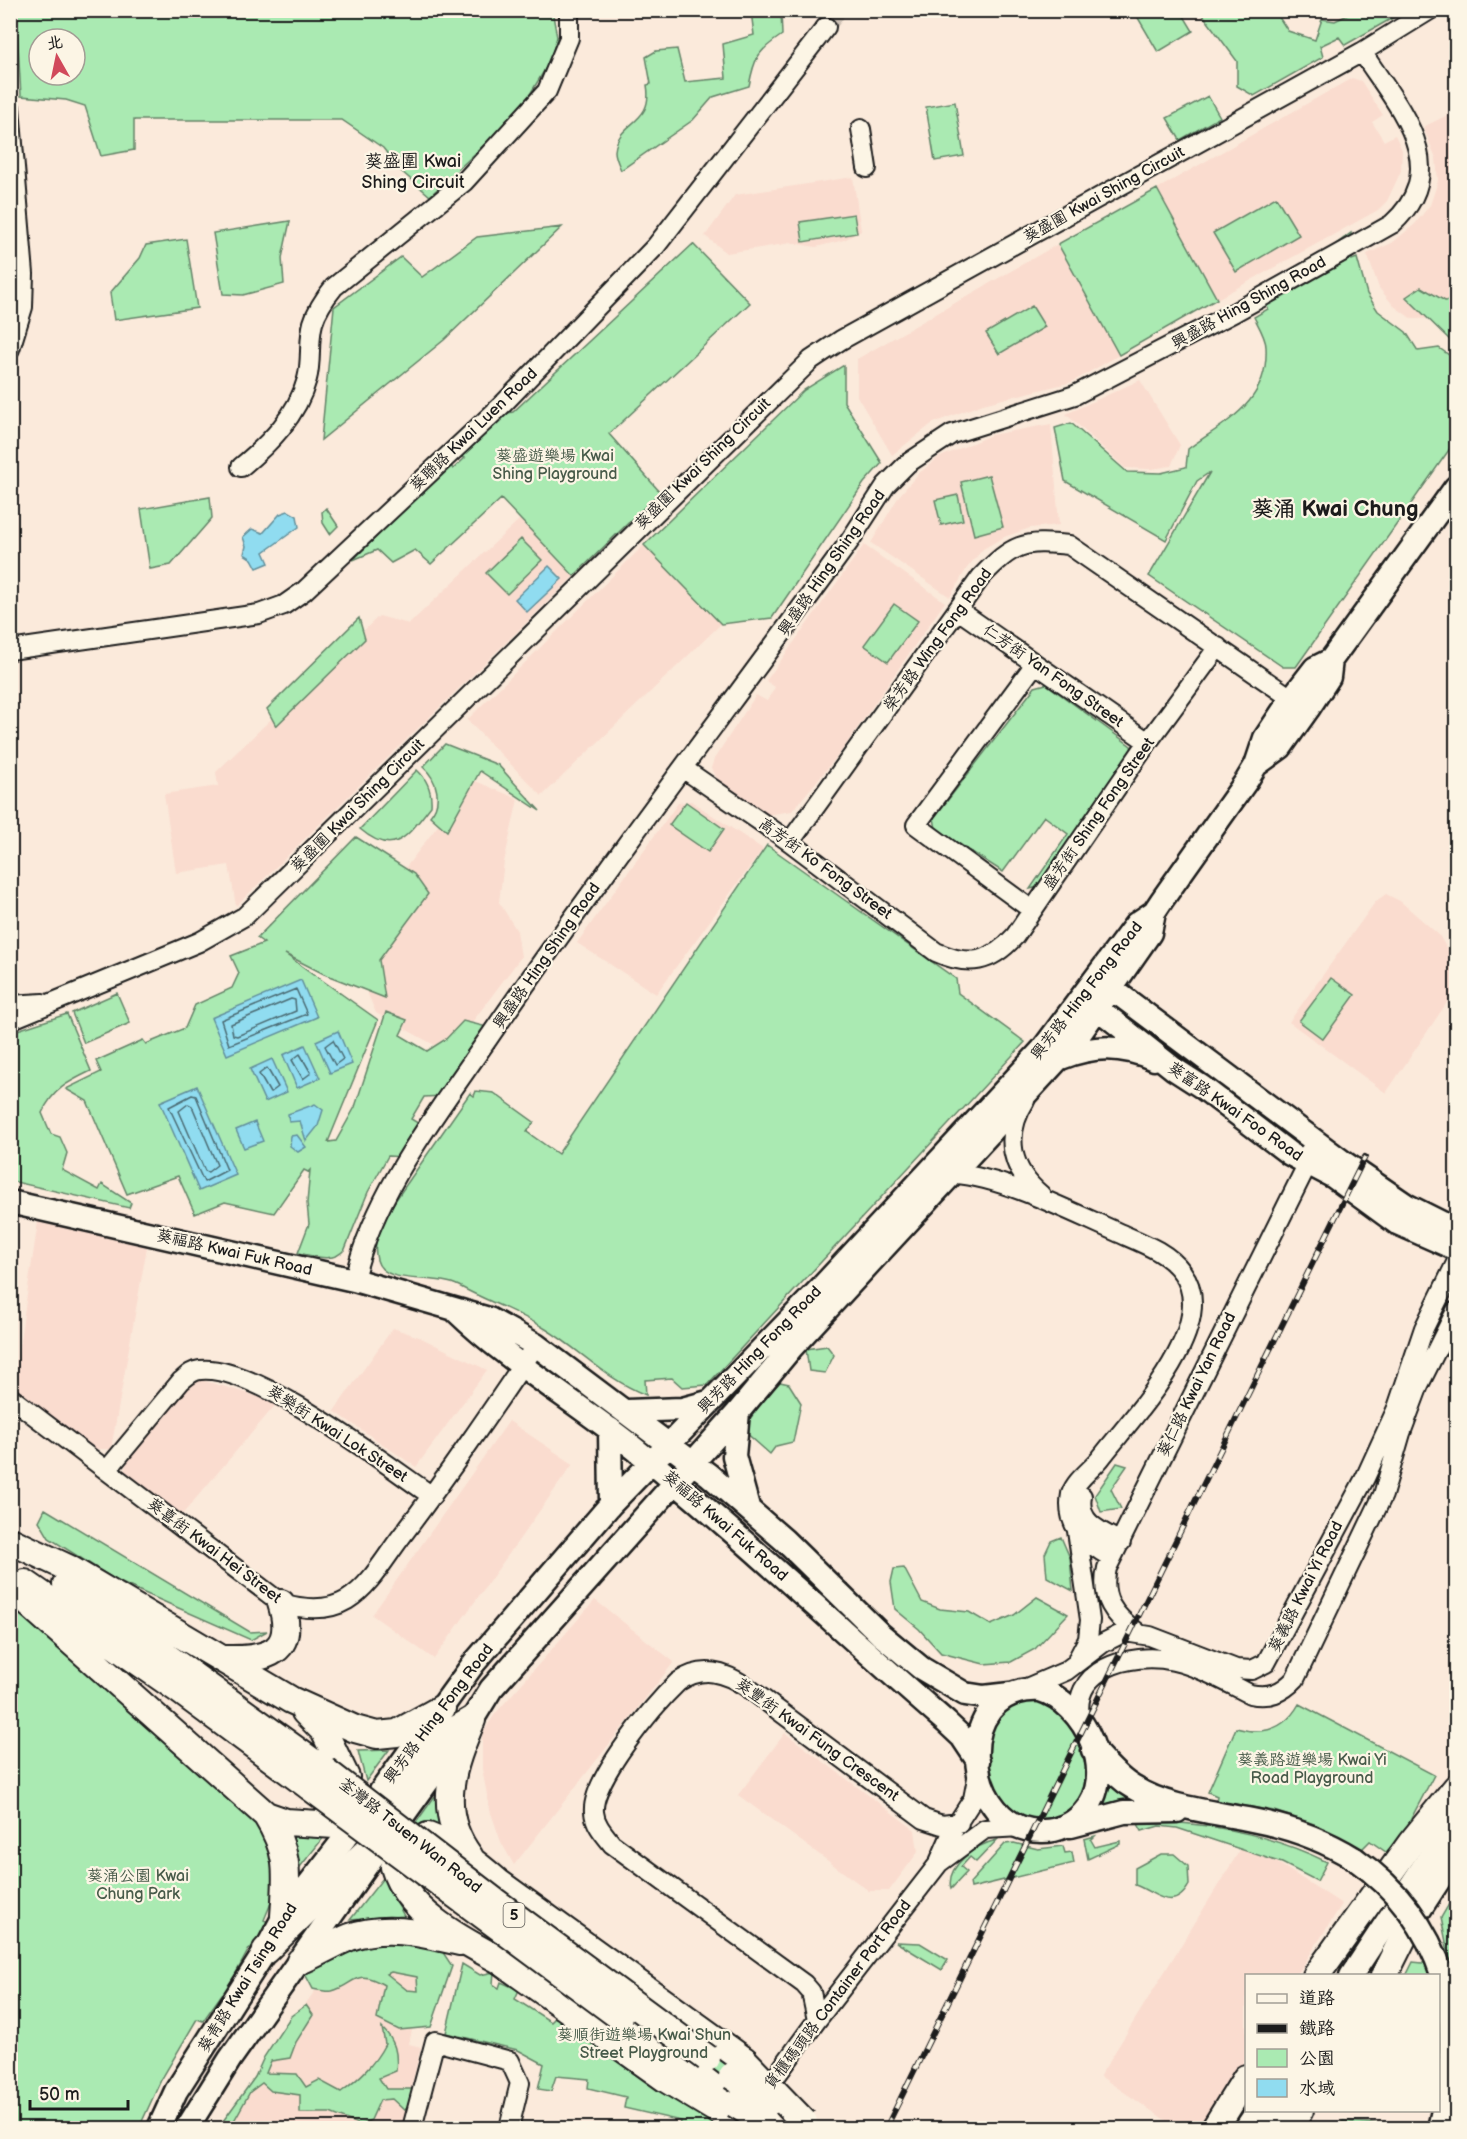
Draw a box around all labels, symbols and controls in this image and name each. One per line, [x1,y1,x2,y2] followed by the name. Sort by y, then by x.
[27,27,87,87] north arrow
[45,33,64,54] text: 北
[1020,143,1188,247] street label: 葵盛圍 Kwai Shing Circuit
[362,151,465,193] district label: 葵盛圍 Kwai Shing Circuit
[1168,253,1330,353] street label: 興盛路 Hing Shing Road
[406,364,542,496] street label: 葵聯路 Kwai Luen Road
[631,394,775,534] street label: 葵盛圍 Kwai Shing Circuit
[493,447,617,484] park label: 葵盛遊樂場 Kwai Shing Playground
[774,486,890,640] street label: 興盛路 Hing Shing Road
[1252,496,1418,523] district label: 葵涌 Kwai Chung
[880,565,996,715] street label: 榮芳路 Wing Fong Road
[979,620,1127,732] street label: 仁芳街 Yan Fong Street
[1039,734,1159,894] street label: 盛芳街 Shing Fong Street
[287,735,429,877] street label: 葵盛圍 Kwai Shing Circuit
[755,814,895,924] street label: 高芳街 Ko Fong Street
[489,879,605,1033] street label: 興盛路 Hing Shing Road
[1027,918,1147,1064] street label: 興芳路 Hing Fong Road
[1164,1058,1306,1166] street label: 葵富路 Kwai Foo Road
[154,1226,314,1280] street label: 葵福路 Kwai Fuk Road
[694,1282,826,1418] street label: 興芳路 Hing Fong Road
[1154,1310,1240,1460] street label: 葵仁路 Kwai Yan Road
[263,1381,411,1487] street label: 葵樂街 Kwai Lok Street
[659,1467,791,1585] street label: 葵福路 Kwai Fuk Road
[143,1494,285,1608] street label: 葵喜街 Kwai Hei Street
[1265,1518,1347,1656] street label: 葵義路 Kwai Yi Road
[380,1640,498,1788] street label: 興芳路 Hing Fong Road
[732,1674,902,1806] street label: 葵豐街 Kwai Fung Crescent
[1237,1751,1387,1788] park label: 葵義路遊樂場 Kwai Yi Road Playground
[335,1774,485,1898] street label: 荃灣路 Tsuen Wan Road
[87,1867,189,1904] park label: 葵涌公園 Kwai Chung Park
[761,1897,915,2093] street label: 貨櫃碼頭路 Container Port Road
[194,1900,302,2056] street label: 葵青路 Kwai Tsing Road
[504,1903,524,1927] road number: 5
[1245,1974,1440,2112] legend
[1299,1988,1335,2009] text: 道路
[1299,2018,1335,2039] text: 鐵路
[557,2026,731,2063] park label: 葵順街遊樂場 Kwai Shun Street Playground
[1299,2048,1335,2069] text: 公園
[30,2073,128,2111] scale bar
[1299,2078,1335,2099] text: 水域
[39,2084,80,2105] text: 50 m

